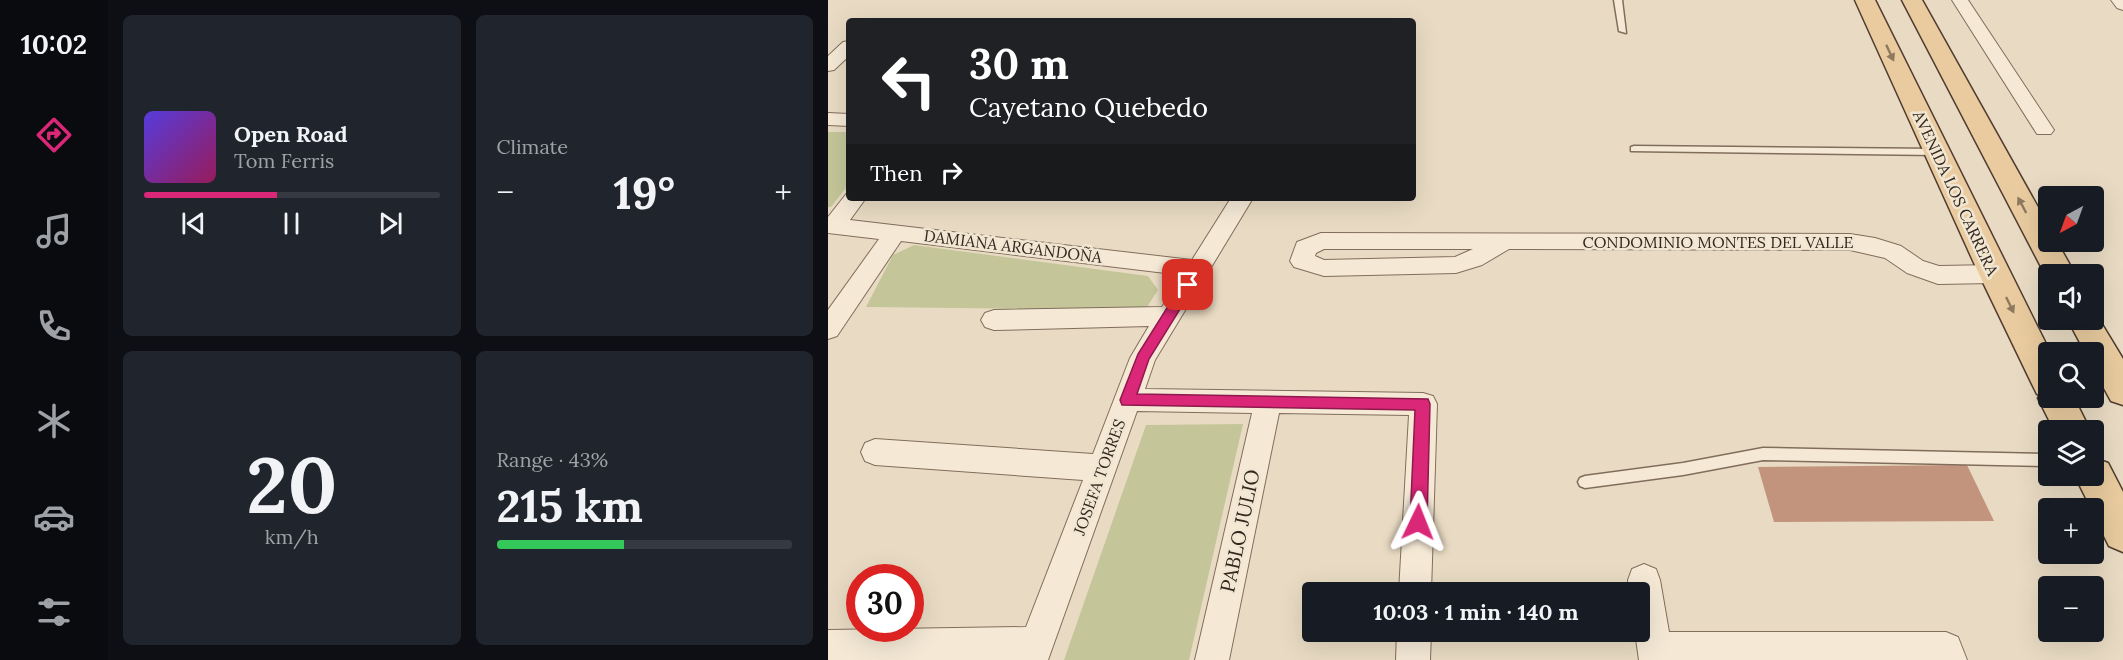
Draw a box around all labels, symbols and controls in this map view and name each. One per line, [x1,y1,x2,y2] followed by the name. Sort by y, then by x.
[21,27,87,61] text: 10:02
[969,37,1069,91] text: 30 m
[870,42,948,120] icon: left
[1886,44,1895,61] one-way arrow
[969,90,1208,124] text: Cayetano Quebedo
[1908,106,2004,280] street label: AVENIDA LOS CARRERA
[33,114,75,156] icon: directions
[234,120,348,148] text: Open Road
[497,134,568,159] text: Climate
[234,148,334,173] text: Tom Ferris
[935,156,968,189] icon: right
[870,159,923,187] text: Then
[614,164,675,221] text: 19°
[497,171,514,213] text: −
[774,171,792,213] text: +
[2038,186,2104,252] north arrow
[2038,186,2104,642] map controls
[2017,196,2027,213] one-way arrow
[177,207,210,240] icon: previous
[275,207,308,240] icon: pause
[374,207,407,240] icon: next
[33,210,75,252] icon: music
[923,225,1104,267] street label: DAMIANA ARGANDOÑA
[1582,232,1854,252] street label: CONDOMINIO MONTES DEL VALLE
[1162,259,1213,310] pin
[2038,264,2104,330] button: sound
[1171,268,1204,301] icon: arrive
[2004,296,2014,314] one-way arrow
[33,305,75,347] icon: phone
[2038,342,2104,408] button: search
[33,400,75,442] icon: climate
[1068,416,1129,539] street label: JOSEFA TORRES
[2038,420,2104,486] button: layers
[246,435,337,534] text: 20
[497,447,608,472] text: Range · 43%
[1214,467,1265,595] street label: PABLO JULIO
[497,477,643,534] text: 215 km
[1386,490,1450,554] position arrow
[33,496,75,538] icon: car
[2038,498,2104,564] button: +
[265,524,319,549] text: km/h
[846,564,924,642] speed limit sign: 30
[2038,576,2104,642] button: −
[33,591,75,633] icon: filters
[1374,598,1579,626] text: 10:03 · 1 min · 140 m

